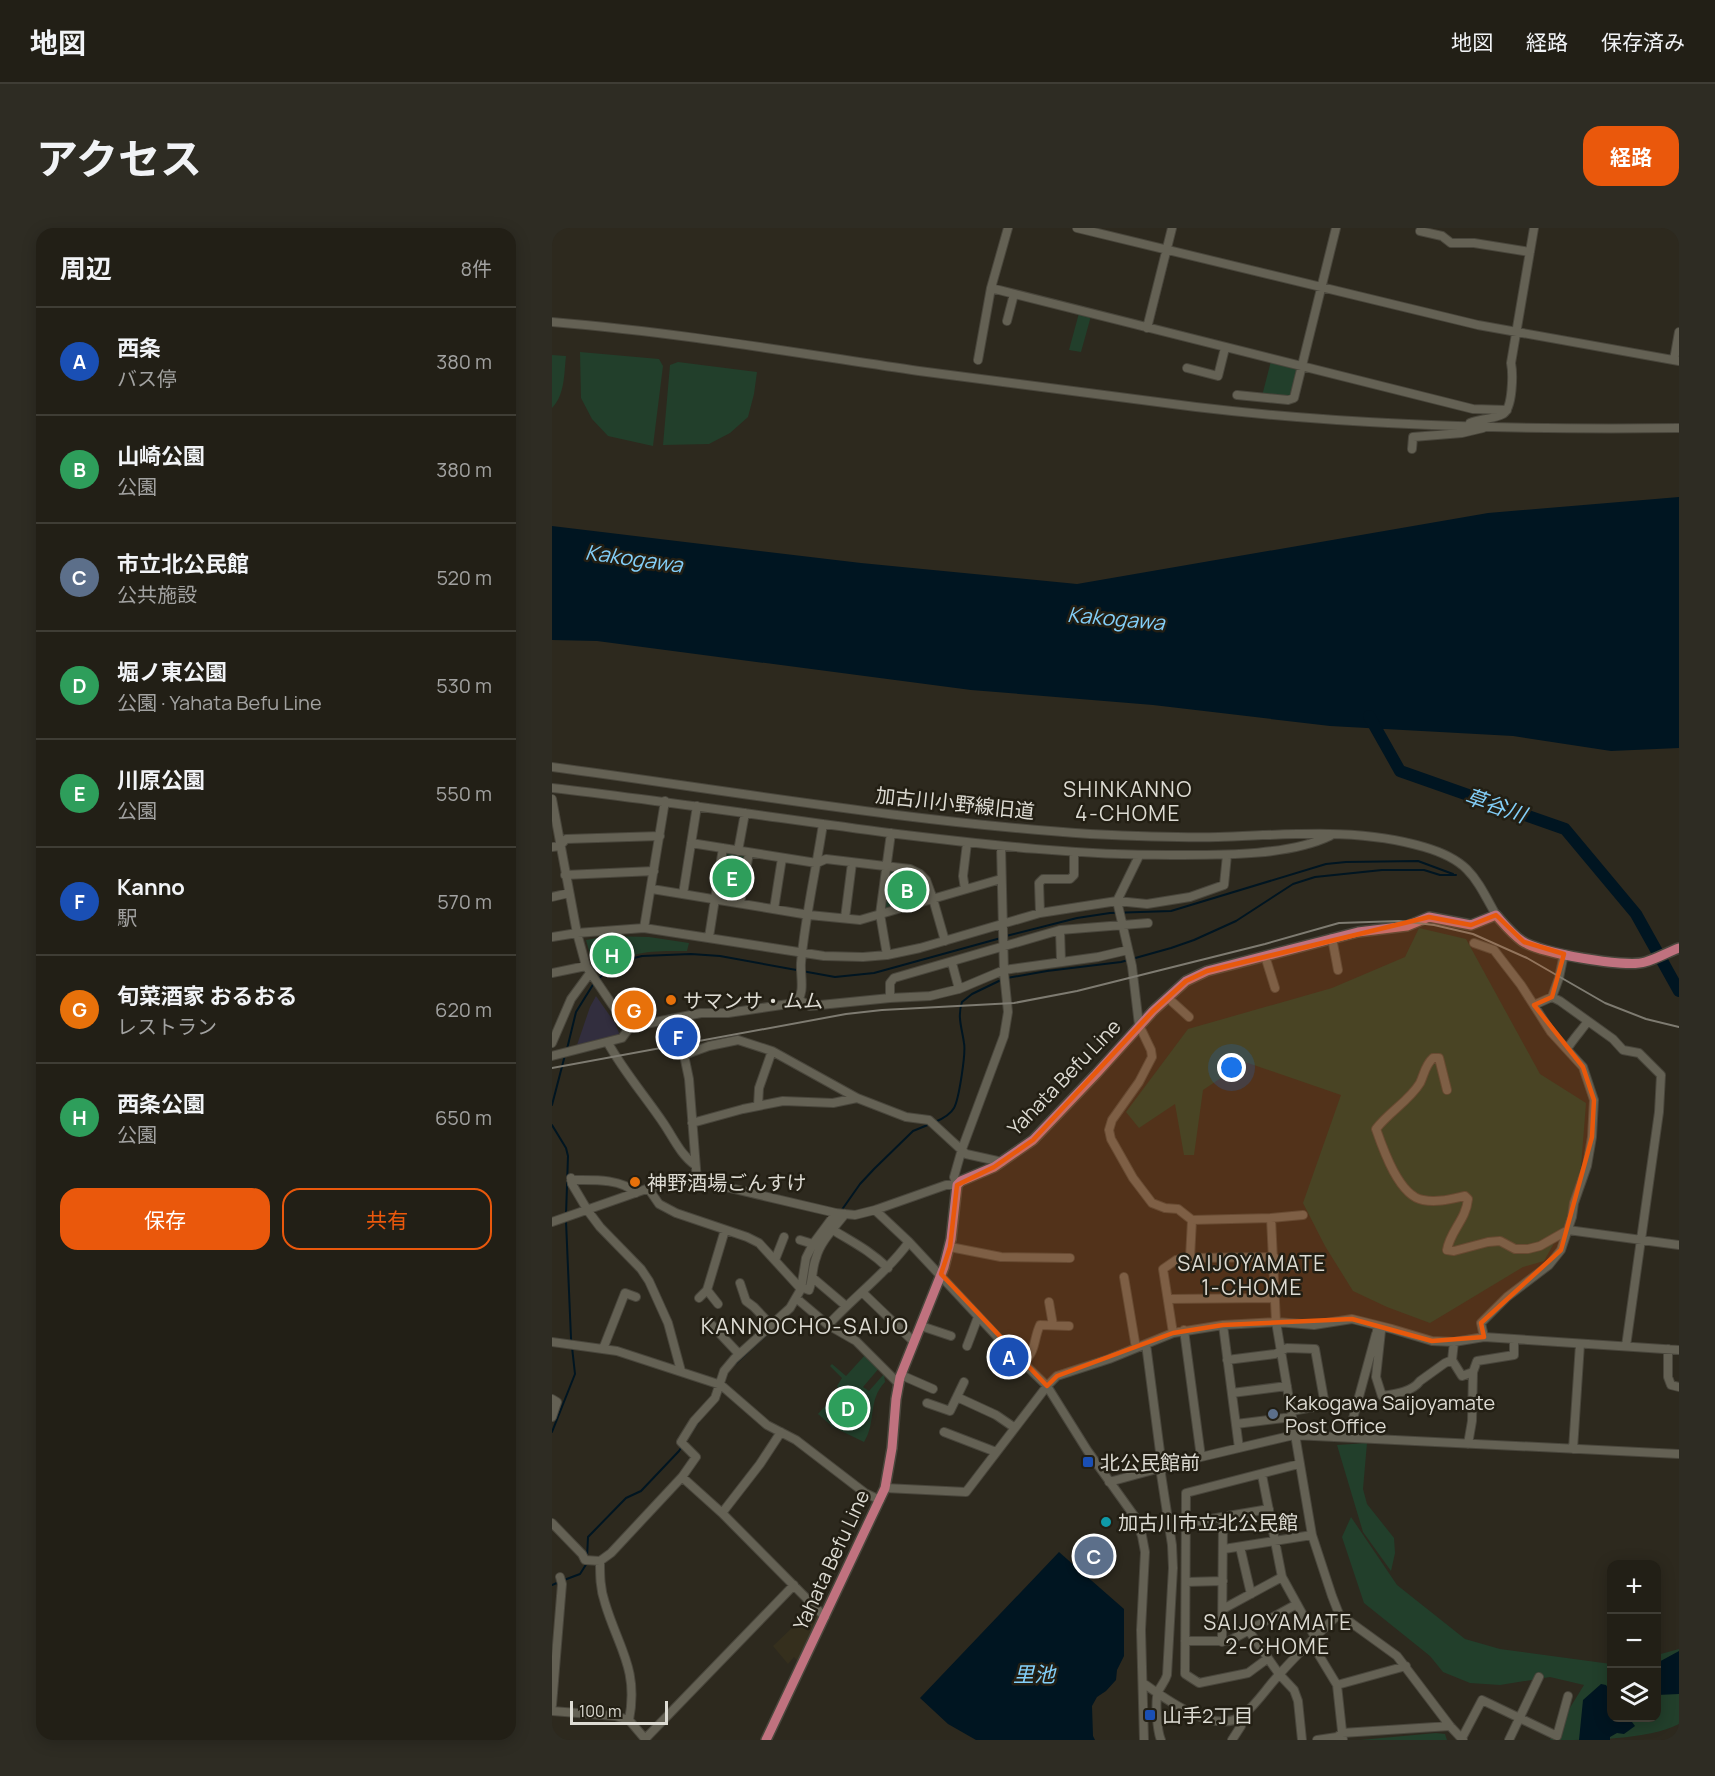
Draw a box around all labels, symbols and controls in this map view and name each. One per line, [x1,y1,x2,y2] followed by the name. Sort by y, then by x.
[30,23,86,61] text: 地図
[1451,28,1493,56] text: 地図
[1526,28,1568,56] text: 経路
[1601,28,1685,56] text: 保存済み
[1583,126,1679,186] button: 経路
[36,129,202,187] text: アクセス
[60,250,112,286] text: 周辺
[460,255,492,282] text: 8件
[117,333,161,363] text: 西条
[73,348,86,375] text: A
[436,348,492,375] text: 380 m
[117,365,177,392] text: バス停
[117,441,205,471] text: 山崎公園
[73,456,86,483] text: B
[436,456,492,483] text: 380 m
[117,473,157,500] text: 公園
[584,537,686,579] water label: Kakogawa
[117,549,249,579] text: 市立北公民館
[72,564,87,591] text: C
[436,564,492,591] text: 520 m
[117,581,197,608] text: 公共施設
[1066,600,1167,636] water label: Kakogawa
[117,657,227,687] text: 堀ノ東公園
[72,672,87,699] text: D
[436,672,492,699] text: 530 m
[117,689,322,716] text: 公園 · Yahata Befu Line
[117,765,205,795] text: 川原公園
[1063,775,1193,827] district label: SHINKANNO 4-CHOME
[74,780,85,807] text: E
[436,780,492,807] text: 550 m
[874,781,1036,825] street label: 加古川小野線旧道
[1462,782,1532,829] water label: 草谷川
[117,797,157,824] text: 公園
[712,856,752,900] pin: E
[888,868,926,912] pin: B
[117,872,185,902] text: Kanno
[74,888,85,915] text: F
[437,888,492,915] text: 570 m
[117,904,137,931] text: 駅
[592,932,632,978] pin: H
[117,981,297,1011] text: 旬菜酒家 おるおる
[683,987,823,1014] place label: サマンサ・ムム
[614,988,653,1032] pin: G
[664,993,678,1007] marker: サマンサ・ムム
[72,996,87,1023] text: G
[435,996,492,1023] text: 620 m
[117,1013,217,1040] text: レストラン
[1001,1013,1127,1141] street label: Yahata Befu Line
[658,1014,698,1060] pin: F
[1217,1053,1246,1082] your location
[117,1089,205,1119] text: 西条公園
[72,1104,87,1131] text: H
[435,1104,492,1131] text: 650 m
[117,1121,157,1148] text: 公園
[647,1169,807,1196] place label: 神野酒場ごんすけ
[628,1175,642,1189] marker: 神野酒場ごんすけ
[60,1188,270,1250] button: 保存
[282,1188,492,1250] button: 共有
[1177,1249,1327,1301] district label: SAIJOYAMATE 1-CHOME
[701,1311,909,1341] district label: KANNOCHO-SAIJO
[990,1334,1028,1380] pin: A
[828,1386,868,1430] pin: D
[1285,1389,1495,1439] place label: Kakogawa Saijoyamate Post Office
[1266,1407,1280,1421] marker: Kakogawa Saijoyamate Post Office
[1100,1449,1200,1476] place label: 北公民館前
[1081,1455,1095,1469] marker: 北公民館前
[787,1485,875,1635] street label: Yahata Befu Line
[1118,1509,1298,1536] place label: 加古川市立北公民館
[1099,1515,1113,1529] marker: 加古川市立北公民館
[1074,1534,1114,1578] pin: C
[1607,1560,1661,1722] map controls
[1607,1560,1661,1614] button: +
[1203,1608,1353,1660] district label: SAIJOYAMATE 2-CHOME
[1607,1614,1661,1668] button: −
[1013,1660,1057,1688] water label: 里池
[1607,1668,1661,1722] button: layers
[570,1698,668,1726] scale bar
[579,1700,622,1722] text: 100 m
[1162,1702,1253,1729] place label: 山手2丁目
[1143,1708,1157,1722] marker: 山手2丁目

